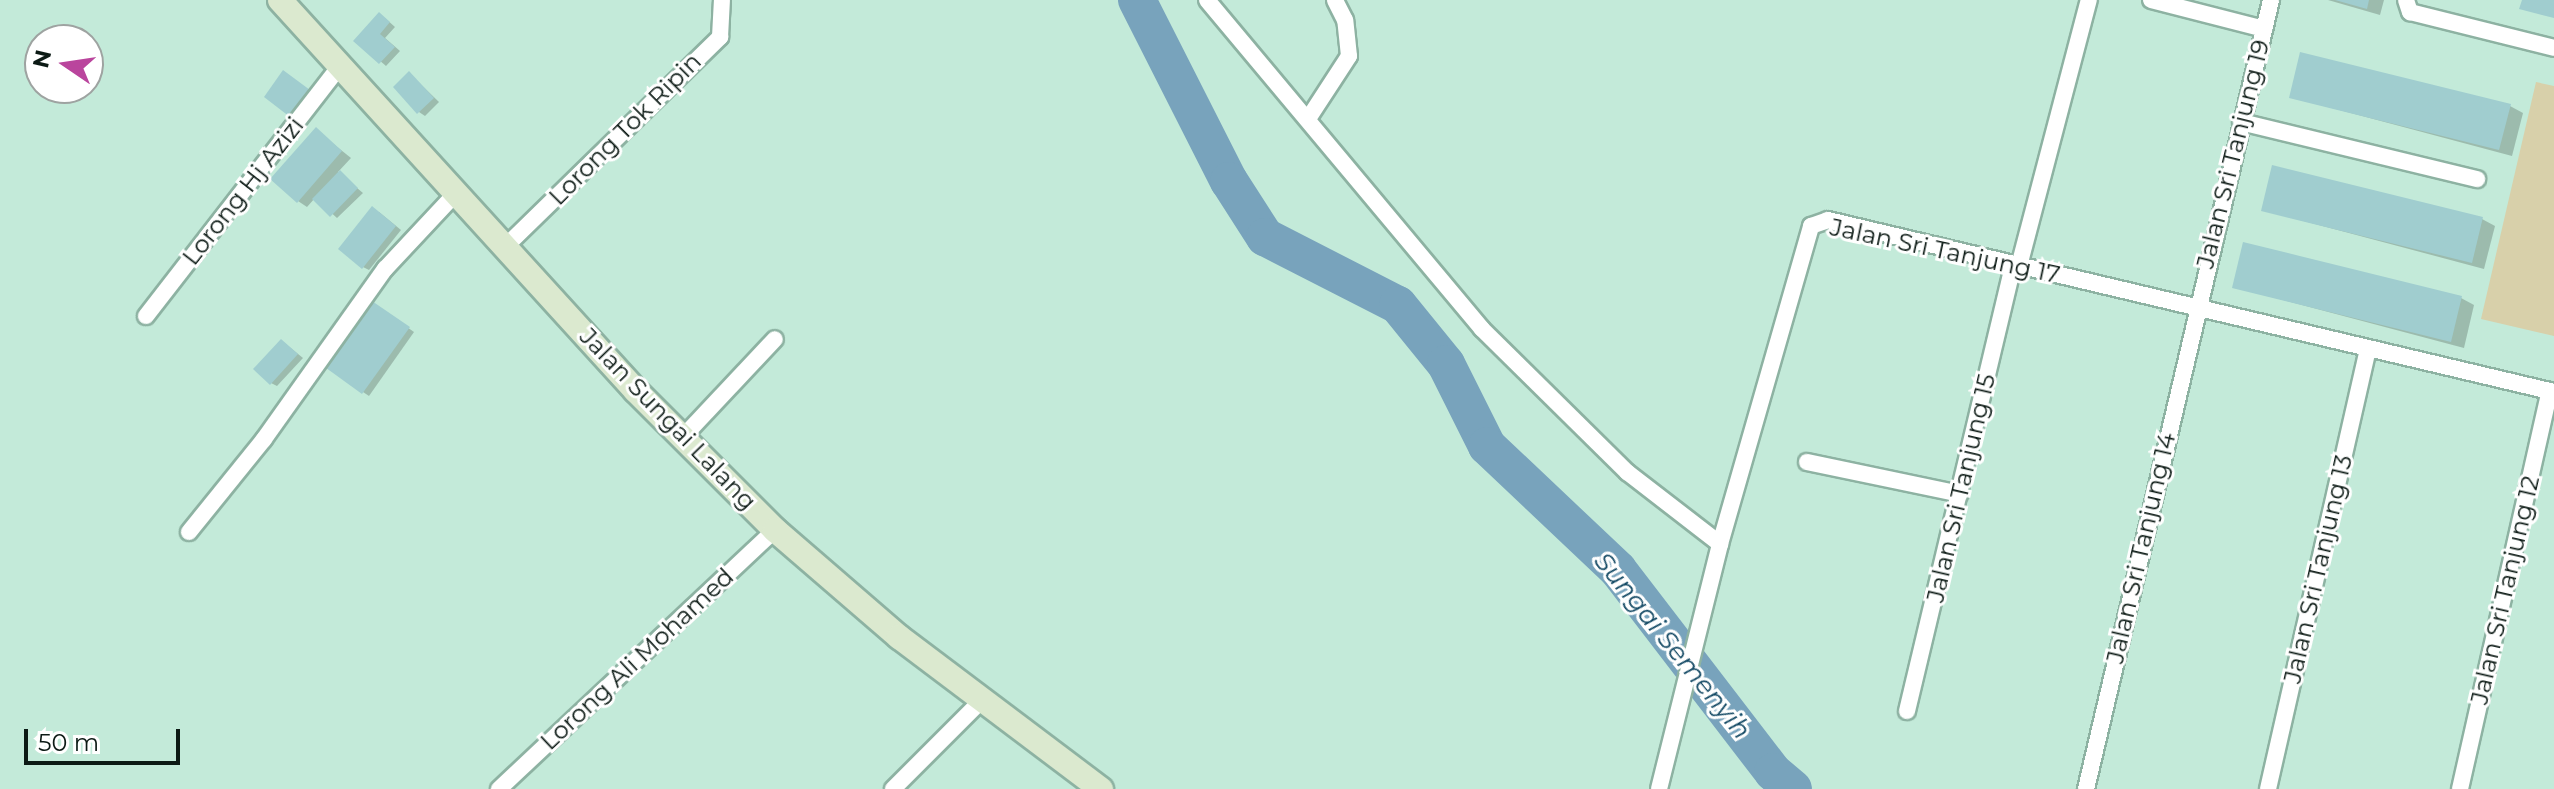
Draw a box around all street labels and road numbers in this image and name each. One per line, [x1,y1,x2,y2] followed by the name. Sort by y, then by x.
[2191,37,2275,271] street label: Jalan Sri Tanjung 19
[543,47,707,211] street label: Lorong Tok Ripin
[176,111,310,271] street label: Lorong Hj Azizi
[1827,213,2063,289] street label: Jalan Sri Tanjung 17
[574,322,762,516] street label: Jalan Sungai Lalang
[1921,371,2001,605] street label: Jalan Sri Tanjung 15
[2100,430,2182,666] street label: Jalan Sri Tanjung 14
[2278,452,2358,686] street label: Jalan Sri Tanjung 13
[2465,473,2545,707] street label: Jalan Sri Tanjung 12
[535,562,739,756] street label: Lorong Ali Mohamed

